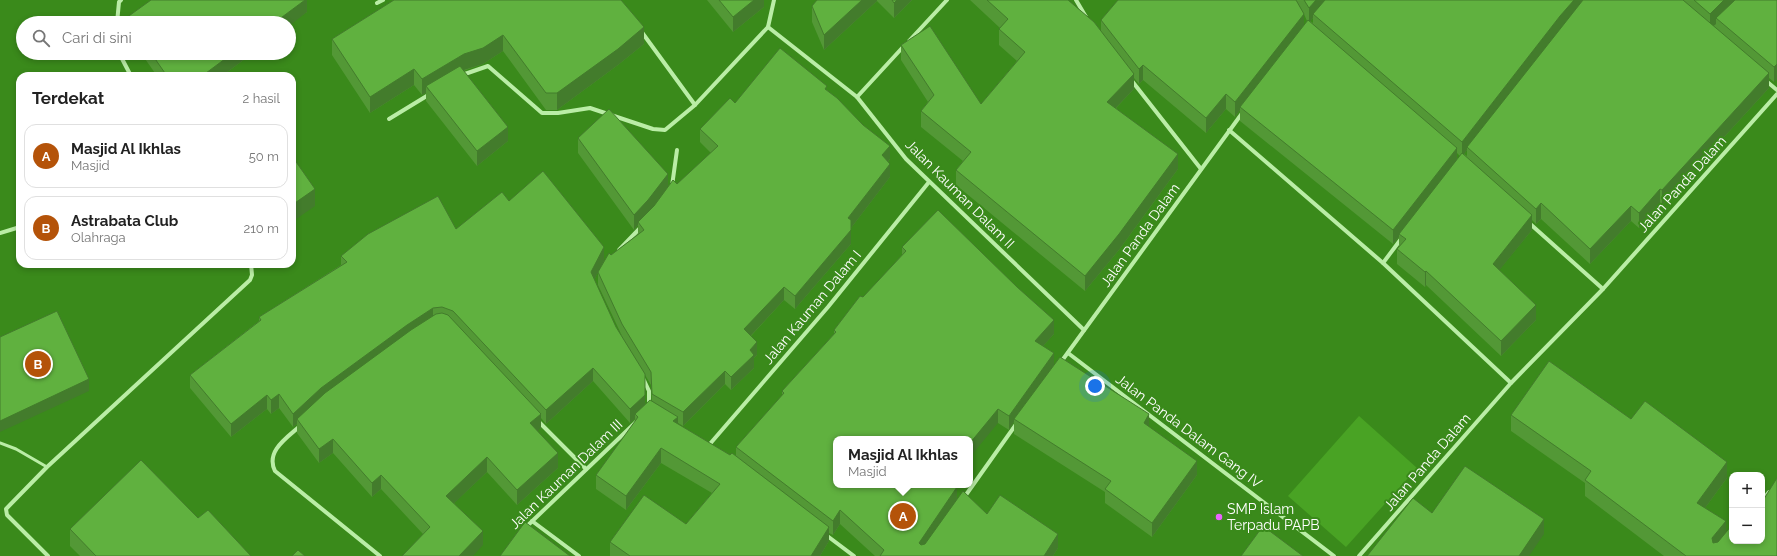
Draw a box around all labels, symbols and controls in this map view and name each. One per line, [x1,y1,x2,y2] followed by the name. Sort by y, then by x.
[16,16,296,60] search box
[30,27,52,49] icon: search
[62,29,132,47] text: Cari di sini
[32,88,104,108] text: Terdekat
[243,91,280,106] text: 2 hasil
[1635,133,1729,235] street label: Jalan Panda Dalam
[902,136,1018,252] street label: Jalan Kauman Dalam II
[71,140,181,158] text: Masjid Al Ikhlas
[42,149,50,164] text: A
[249,149,279,164] text: 50 m
[71,158,110,173] text: Masjid
[1097,180,1183,290] street label: Jalan Panda Dalam
[71,212,178,230] text: Astrabata Club
[42,221,50,236] text: B
[243,221,279,236] text: 210 m
[71,230,126,245] text: Olahraga
[760,247,864,367] street label: Jalan Kauman Dalam I
[25,349,51,379] pin: B
[1113,371,1265,491] street label: Jalan Panda Dalam Gang IV
[1085,376,1105,396] your location
[1380,410,1474,514] street label: Jalan Panda Dalam
[506,416,626,532] street label: Jalan Kauman Dalam III
[833,436,973,488] popup
[848,446,958,464] text: Masjid Al Ikhlas
[848,464,887,479] text: Masjid
[1729,472,1765,544] map controls
[1729,472,1765,508] button: +
[890,501,916,531] pin: A
[1227,501,1319,533] place label: SMP Islam Terpadu PAPB
[1729,508,1765,544] button: −
[1214,512,1224,522] marker: SMP Islam Terpadu PAPB

